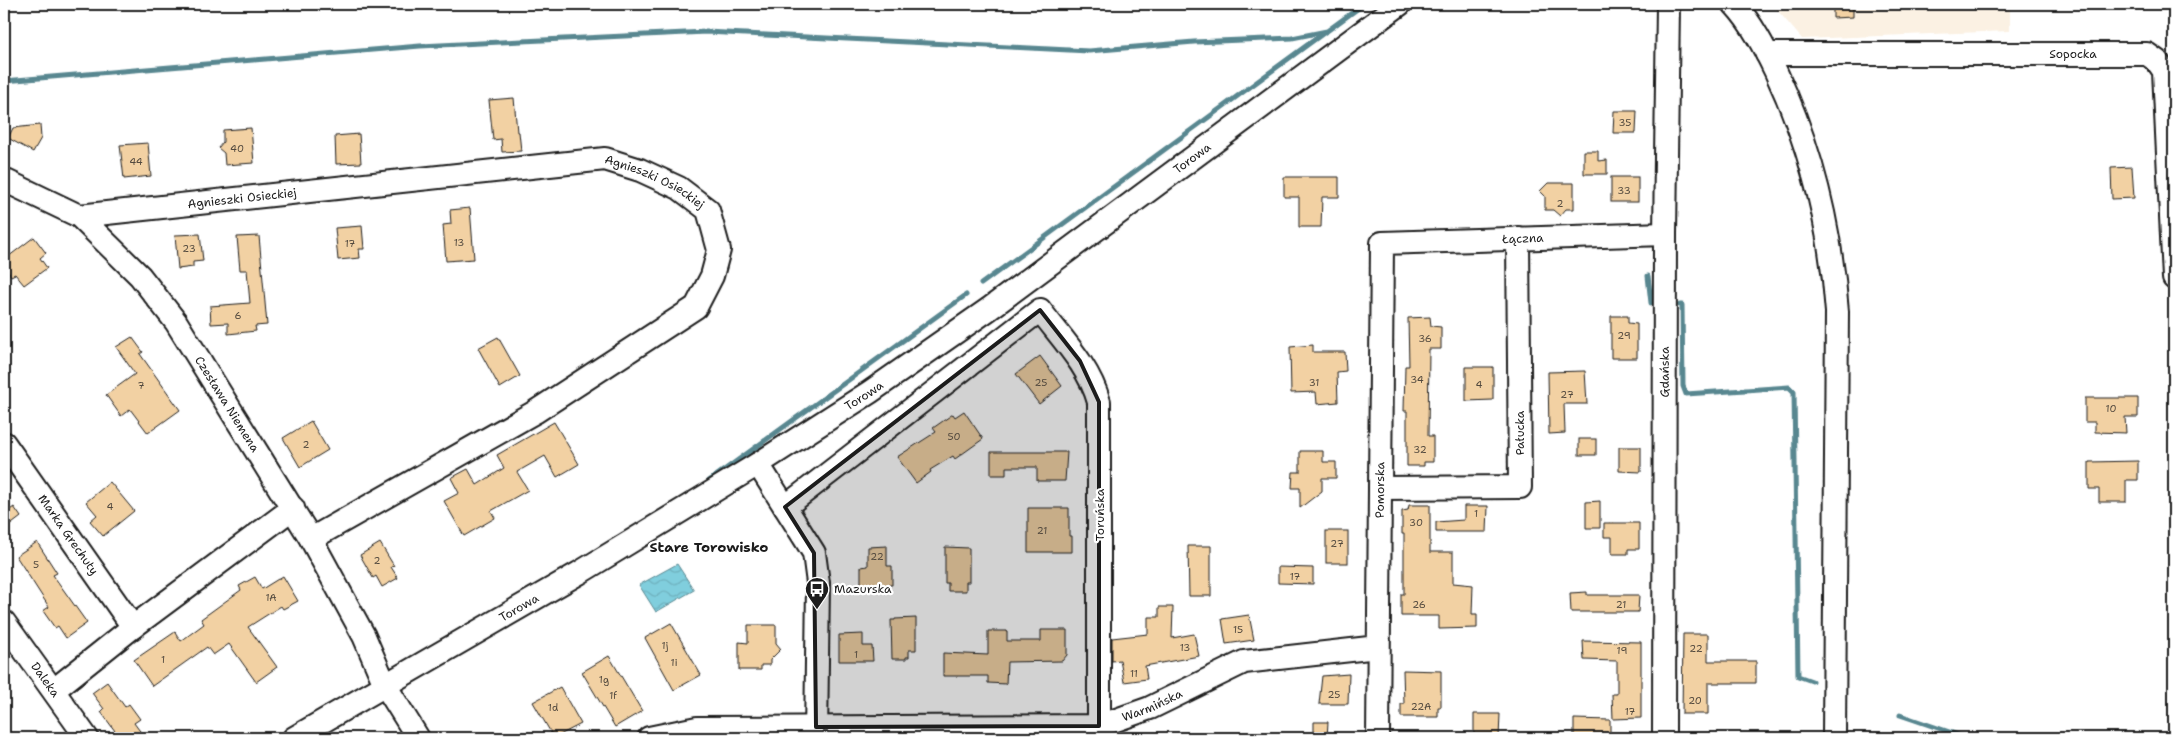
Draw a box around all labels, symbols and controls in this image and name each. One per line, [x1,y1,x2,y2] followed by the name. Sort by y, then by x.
[2049,46,2097,62] street label: Sopocka
[1619,116,1631,129] house number: 35
[1170,139,1215,178] street label: Torowa
[230,142,244,155] house number: 40
[603,151,708,213] street label: Agnieszki Osieckiej
[129,155,143,168] house number: 44
[187,184,297,212] street label: Agnieszki Osieckiej
[1617,184,1631,197] house number: 33
[1557,197,1564,210] house number: 2
[1501,230,1544,247] street label: Łączna
[454,236,464,249] house number: 13
[345,237,355,250] house number: 17
[182,242,196,255] house number: 23
[235,309,242,322] house number: 6
[1617,329,1631,342] house number: 29
[1418,332,1432,345] house number: 36
[1657,346,1673,398] street label: Gdańska
[191,353,263,456] street label: Czesława Niemena
[1410,373,1424,386] house number: 34
[1035,376,1047,389] house number: 25
[1309,376,1319,389] house number: 31
[842,377,887,414] street label: Torowa
[1476,378,1483,391] house number: 4
[138,379,145,392] house number: 7
[1560,388,1574,401] house number: 27
[2106,402,2116,415] house number: 10
[1512,410,1528,455] street label: Pałucka
[947,430,961,443] house number: 50
[303,438,310,451] house number: 2
[1413,443,1427,456] house number: 32
[1372,461,1388,518] street label: Pomorska
[1092,488,1108,541] street label: Toruńska
[35,491,102,578] street label: Marka Grechuty
[107,500,114,513] house number: 4
[1474,507,1478,520] house number: 1
[1409,516,1423,529] house number: 30
[1037,524,1047,537] house number: 21
[1330,537,1344,550] house number: 27
[650,538,768,556] district label: Stare Torowisko
[870,550,884,563] house number: 22
[374,554,381,567] house number: 2
[33,558,39,571] house number: 5
[1290,570,1300,583] house number: 17
[804,576,830,610] bus stop icon: Mazurska
[834,581,892,597] place label: Mazurska
[496,590,542,625] street label: Torowa
[265,591,277,604] house number: 1A
[1412,598,1426,611] house number: 26
[1616,598,1626,611] house number: 21
[1233,623,1243,636] house number: 15
[662,639,669,652] house number: 1j
[1180,641,1190,654] house number: 13
[1689,642,1703,655] house number: 22
[1617,644,1627,657] house number: 19
[854,648,858,661] house number: 1
[161,653,165,666] house number: 1
[670,656,678,669] house number: 1i
[27,659,64,701] street label: Daleka
[1130,667,1138,680] house number: 11
[599,673,609,686] house number: 1g
[1120,685,1185,725] street label: Warmińska
[1328,688,1340,701] house number: 25
[609,689,617,702] house number: 1f
[1688,694,1702,707] house number: 20
[1411,700,1431,713] house number: 22A
[548,701,559,714] house number: 1d
[1625,705,1635,718] house number: 17

